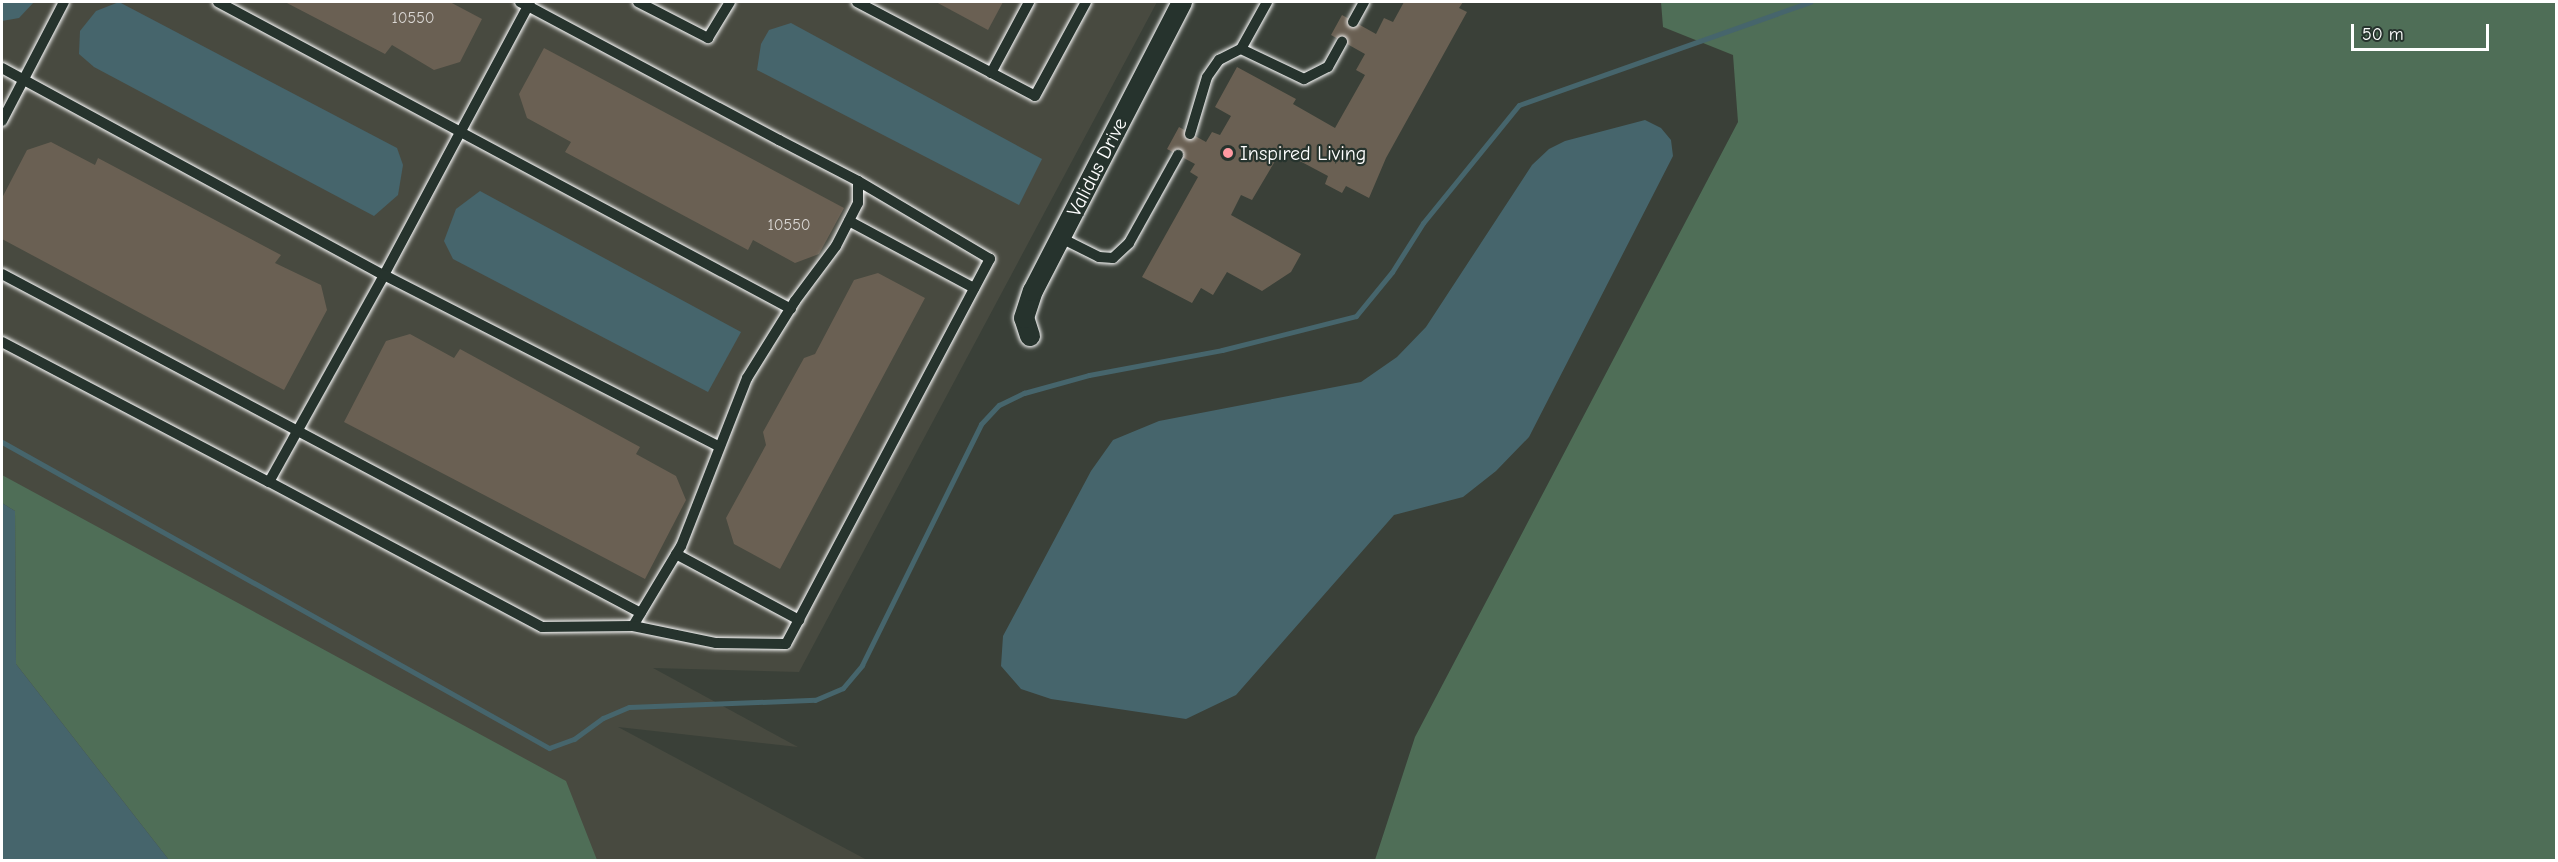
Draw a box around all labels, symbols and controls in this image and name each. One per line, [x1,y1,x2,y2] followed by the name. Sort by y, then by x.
[391,8,435,28] house number: 10550
[2354,12,2492,50] scale bar
[2362,24,2404,45] text: 50 m
[1062,114,1132,220] street label: Validus Drive
[1240,141,1366,165] place label: Inspired Living
[1221,146,1235,160] marker: Inspired Living
[767,215,811,235] house number: 10550

